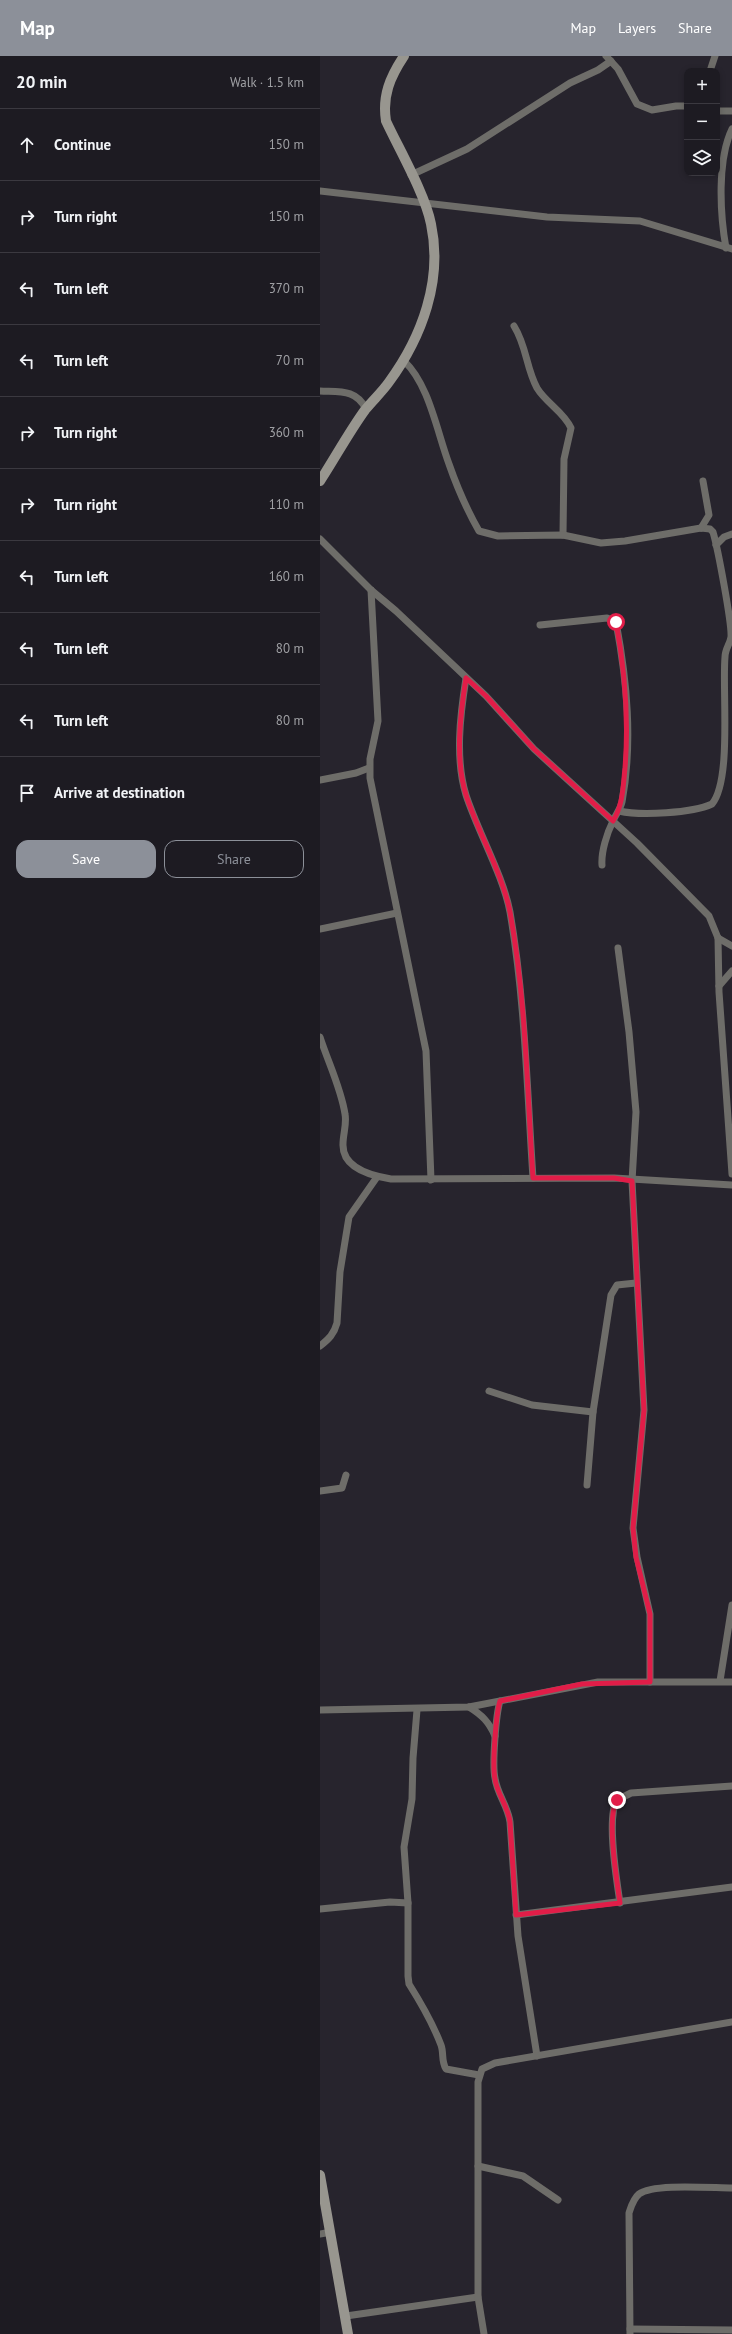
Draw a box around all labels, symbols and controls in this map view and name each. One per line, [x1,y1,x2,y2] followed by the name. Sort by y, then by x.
[20,16,55,40] text: Map
[570,19,596,37] text: Map
[618,19,656,37] text: Layers
[678,19,712,37] text: Share
[684,68,720,176] map controls
[684,68,720,104] button: +
[16,71,67,93] text: 20 min
[230,74,304,91] text: Walk · 1.5 km
[684,104,720,140] button: −
[16,134,38,156] icon: ahead
[54,135,111,154] text: Continue
[269,136,304,153] text: 150 m
[684,140,720,176] button: layers
[16,206,38,228] icon: right
[54,207,117,226] text: Turn right
[269,208,304,225] text: 150 m
[16,278,38,300] icon: left
[54,279,108,298] text: Turn left
[269,280,304,297] text: 370 m
[16,350,38,372] icon: left
[54,351,108,370] text: Turn left
[276,352,304,369] text: 70 m
[16,422,38,444] icon: right
[54,423,117,442] text: Turn right
[269,424,304,441] text: 360 m
[16,494,38,516] icon: right
[54,495,117,514] text: Turn right
[269,496,304,513] text: 110 m
[16,566,38,588] icon: left
[54,567,108,586] text: Turn left
[269,568,304,585] text: 160 m
[607,613,625,631] route start
[16,638,38,660] icon: left
[54,639,108,658] text: Turn left
[276,640,304,657] text: 80 m
[16,710,38,732] icon: left
[54,711,108,730] text: Turn left
[276,712,304,729] text: 80 m
[16,782,38,804] icon: arrive
[54,783,185,802] text: Arrive at destination
[16,840,156,878] button: Save
[164,840,304,878] button: Share
[608,1791,626,1809] route end

